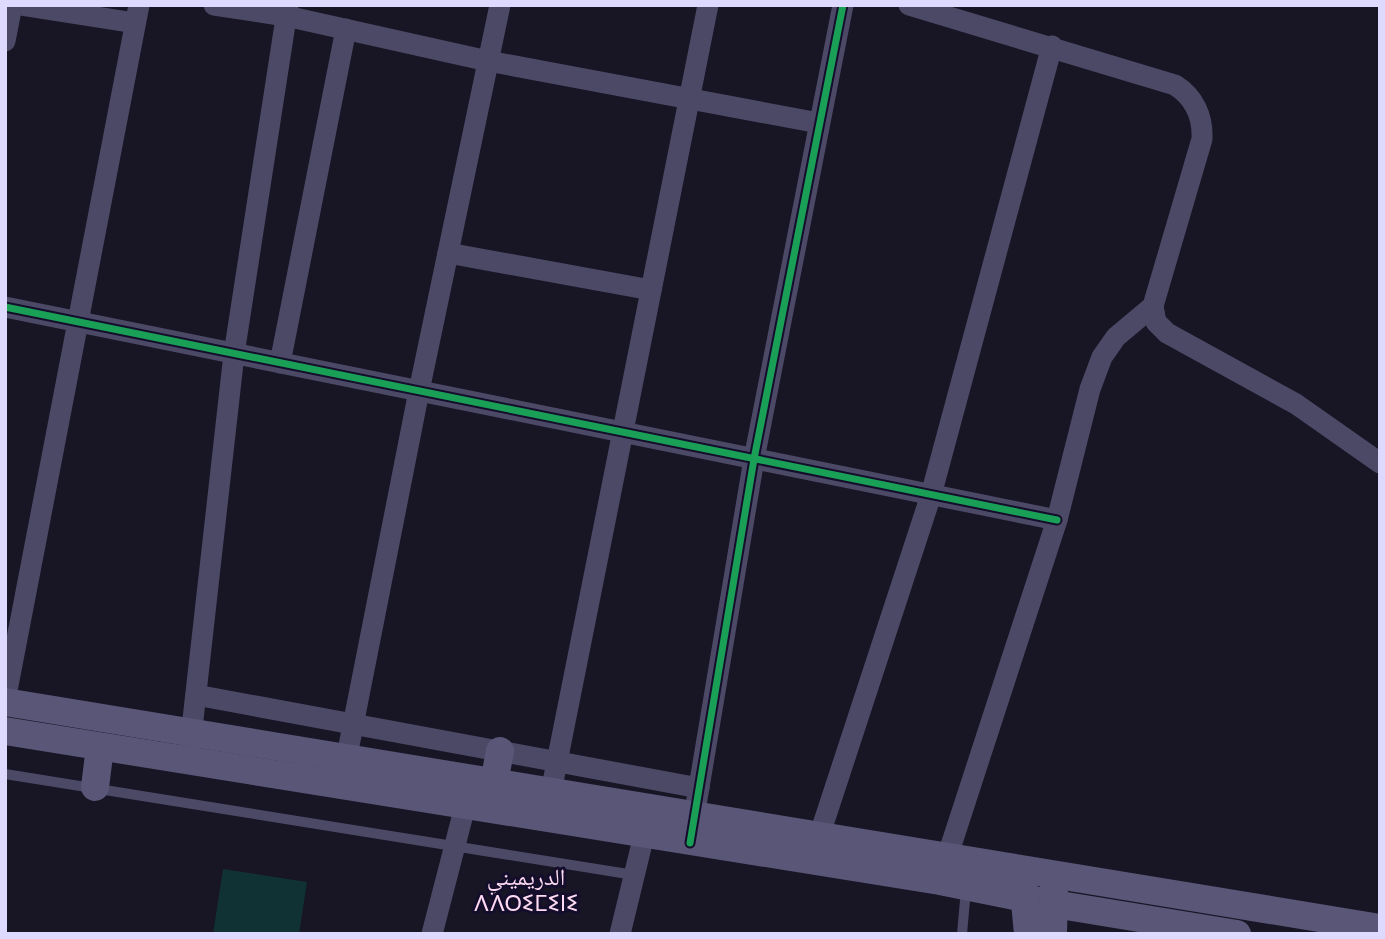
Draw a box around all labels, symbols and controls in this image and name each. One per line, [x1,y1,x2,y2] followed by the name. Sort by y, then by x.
[474,861,578,919] district label: الدريميني ⴷⴷⵔⵉⵎⵉⵏⵉ

